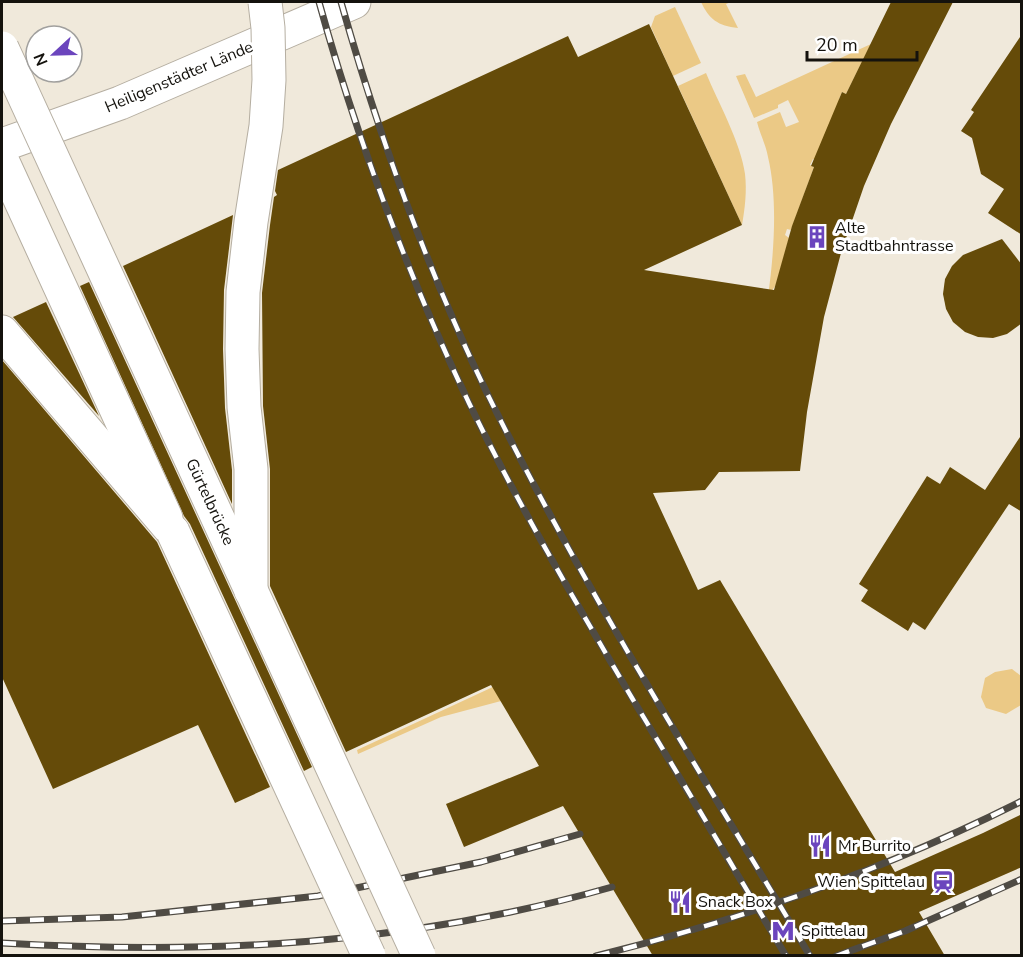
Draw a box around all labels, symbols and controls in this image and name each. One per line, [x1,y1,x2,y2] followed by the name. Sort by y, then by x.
[24,24,84,84] north arrow
[807,24,916,62] scale bar
[816,33,858,57] text: 20 m
[102,36,256,118] street label: Heiligenstädter Lände
[29,50,53,69] text: N
[835,217,953,257] place label: Alte Stadtbahntrasse
[804,224,830,250] building icon: Alte Stadtbahntrasse
[180,455,240,549] street label: Gürtelbrücke
[807,833,833,859] restaurant icon: Mr Burrito
[838,835,911,857] place label: Mr Burrito
[930,869,956,895] station icon: Wien Spittelau
[817,871,925,893] place label: Wien Spittelau
[667,889,693,915] restaurant icon: Snack Box
[698,891,773,913] place label: Snack Box
[770,918,796,944] metro station icon: Spittelau
[801,920,866,942] place label: Spittelau

